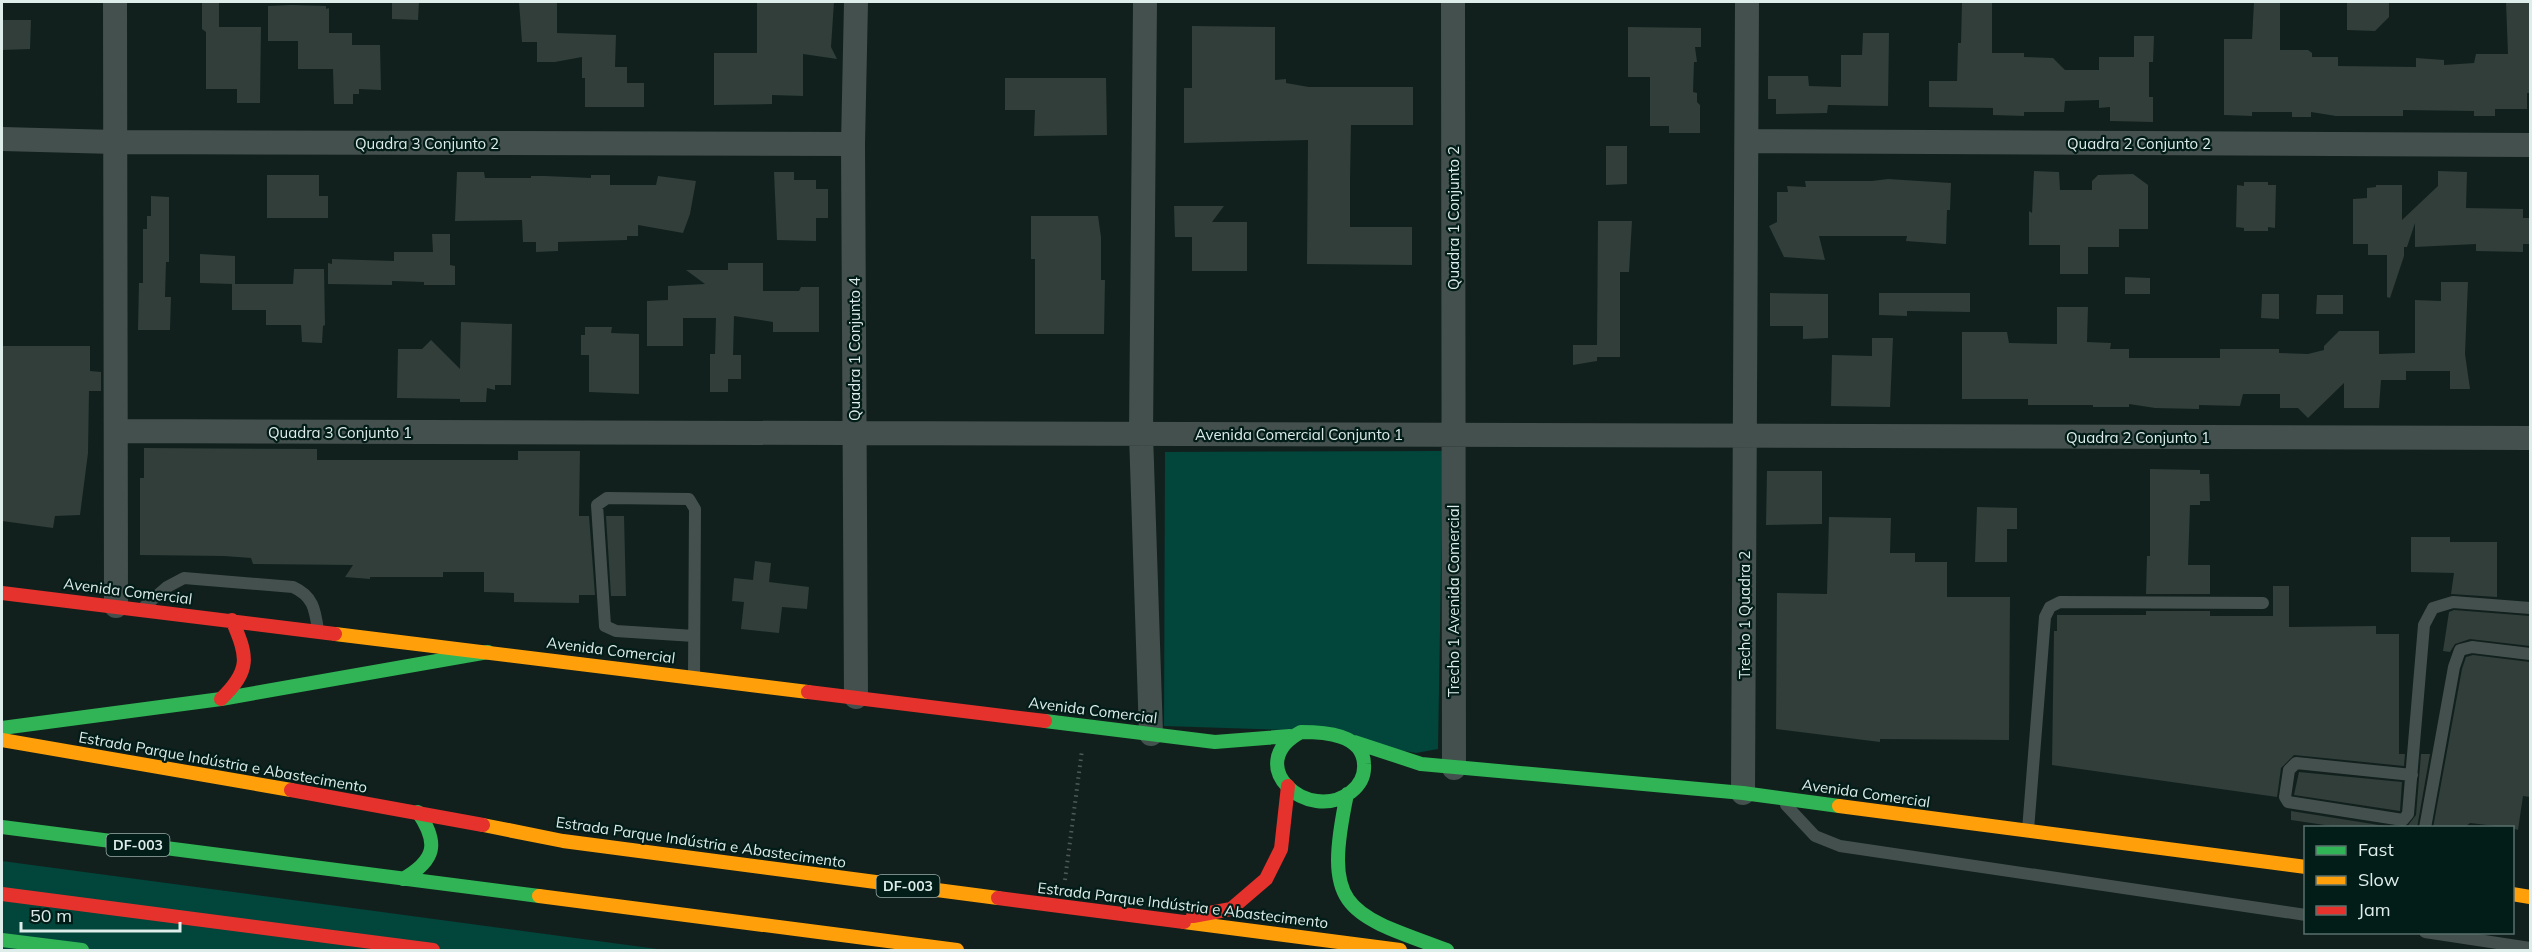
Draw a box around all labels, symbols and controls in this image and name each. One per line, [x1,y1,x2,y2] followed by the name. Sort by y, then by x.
[355,134,499,153] street label: Quadra 3 Conjunto 2
[2067,134,2211,153] street label: Quadra 2 Conjunto 2
[1444,146,1463,290] street label: Quadra 1 Conjunto 2
[845,277,864,421] street label: Quadra 1 Conjunto 4
[268,423,412,442] street label: Quadra 3 Conjunto 1
[1195,425,1403,444] street label: Avenida Comercial Conjunto 1
[2066,428,2210,447] street label: Quadra 2 Conjunto 1
[1444,505,1463,697] street label: Trecho 1 Avenida Comercial
[1735,551,1754,679] street label: Trecho 1 Quadra 2
[63,574,193,608] street label: Avenida Comercial
[546,633,676,667] street label: Avenida Comercial
[1028,693,1158,727] street label: Avenida Comercial
[77,727,369,797] street label: Estrada Parque Indústria e Abastecimento
[1801,775,1931,811] street label: Avenida Comercial
[555,812,847,872] street label: Estrada Parque Indústria e Abastecimento
[2304,826,2514,934] legend
[106,834,170,856] road number: DF-003
[2358,838,2394,861] text: Fast
[2358,868,2400,891] text: Slow
[876,875,940,897] road number: DF-003
[1037,878,1329,932] street label: Estrada Parque Indústria e Abastecimento
[21,895,180,933] scale bar
[2358,898,2391,921] text: Jam
[30,904,72,927] text: 50 m

